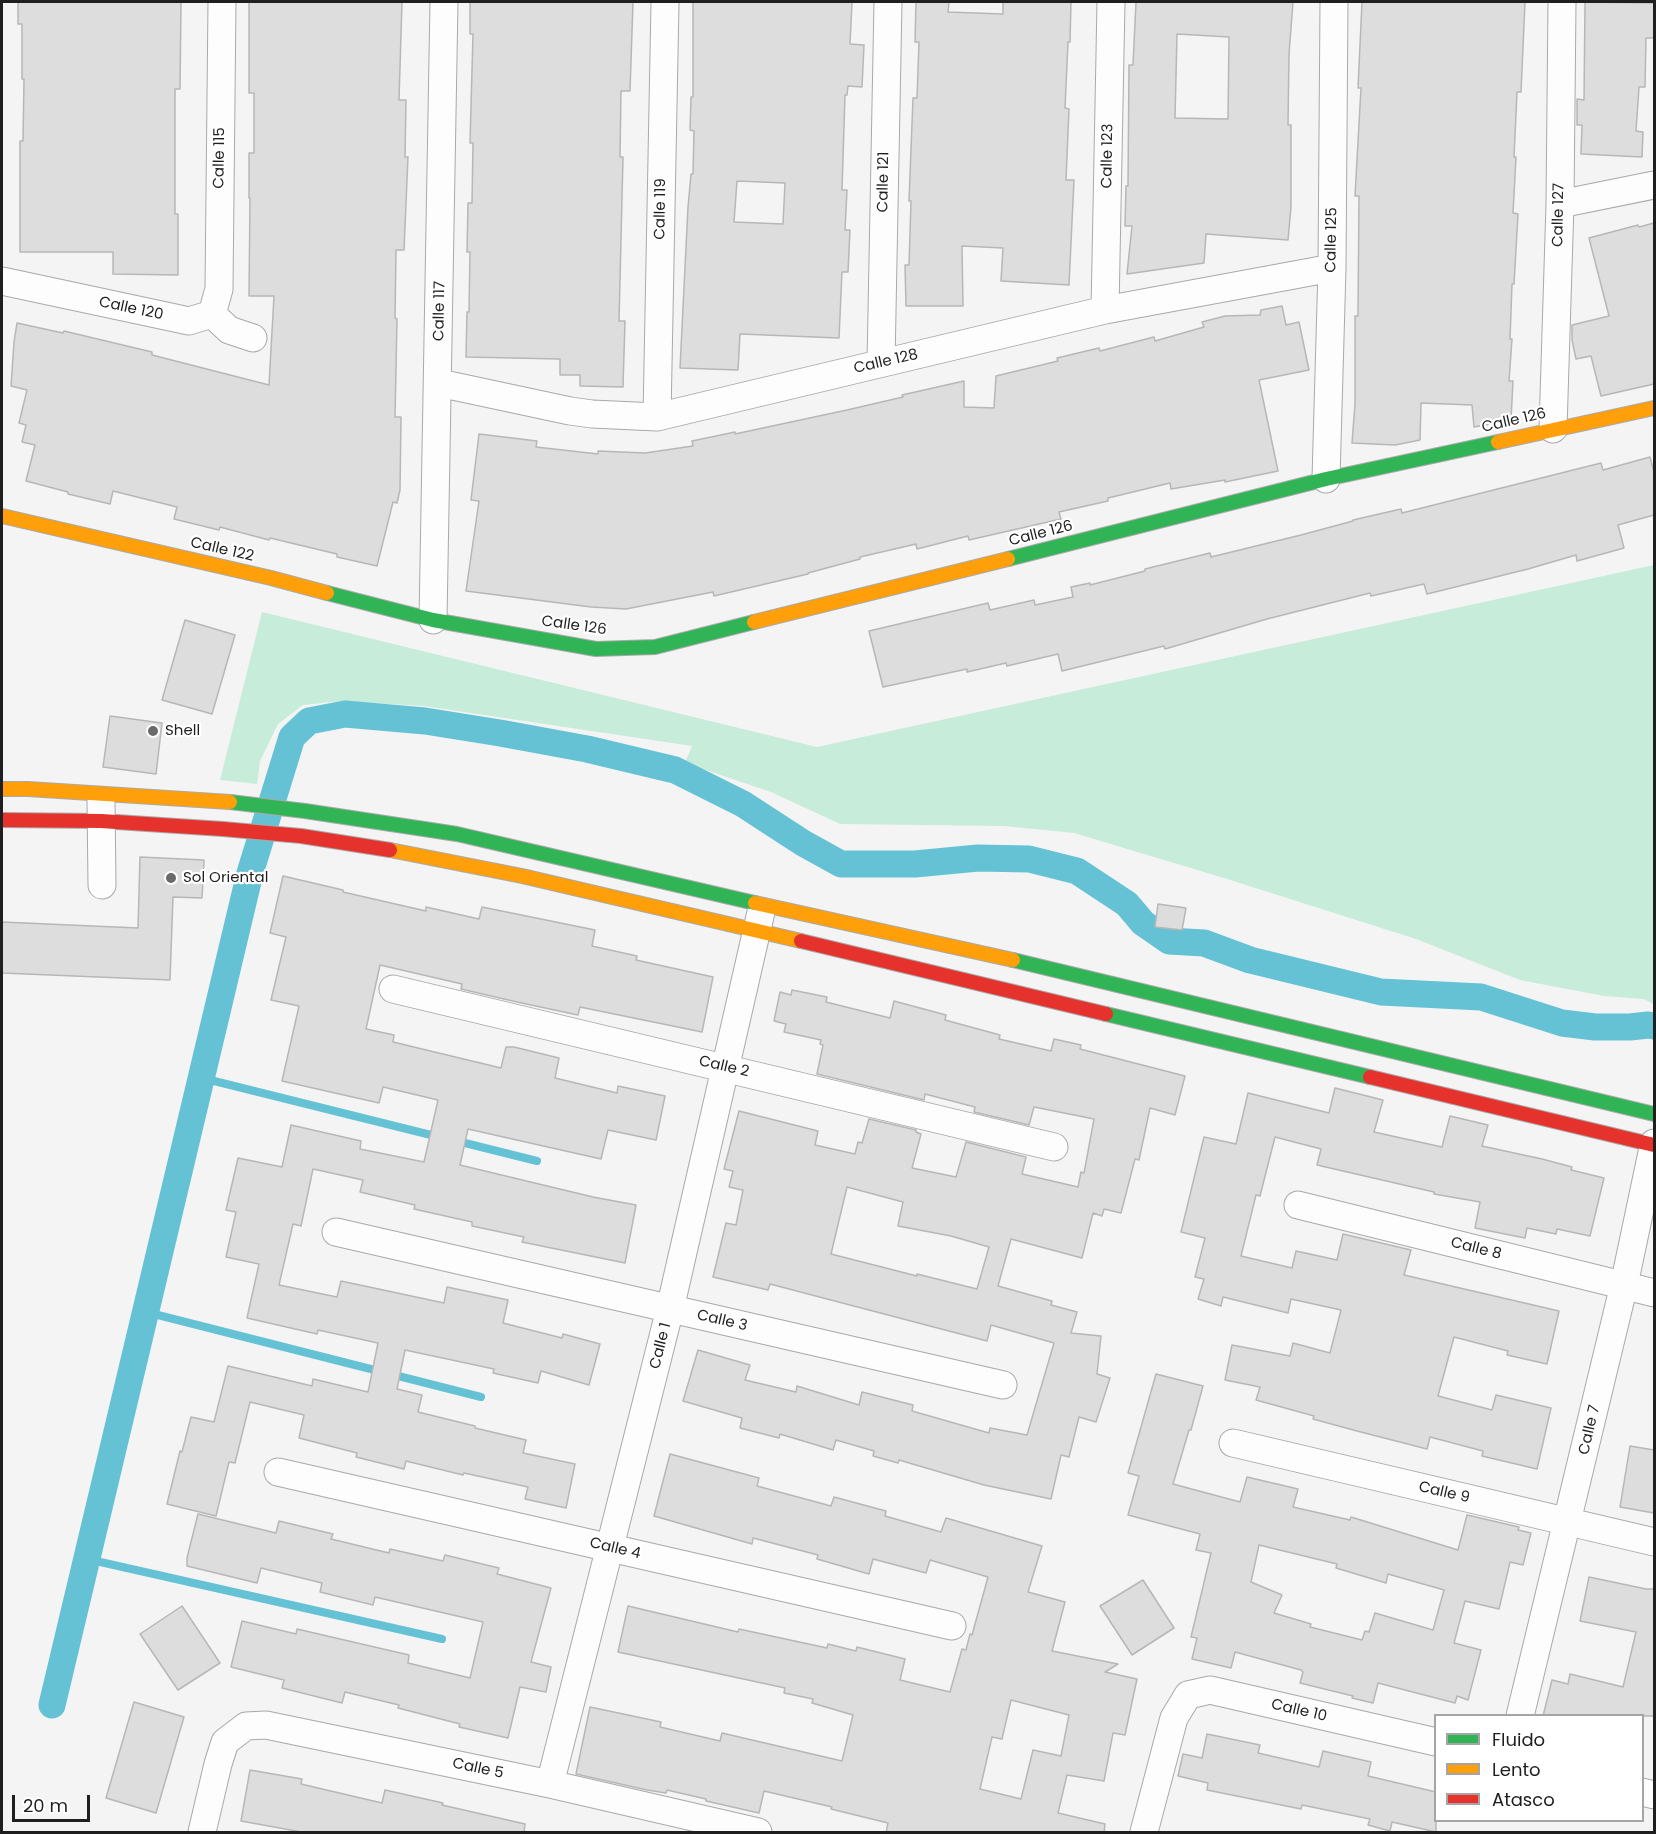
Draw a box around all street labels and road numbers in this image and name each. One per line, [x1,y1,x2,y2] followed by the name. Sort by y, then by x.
[1098,124,1118,188] street label: Calle 123
[210,127,230,189] street label: Calle 115
[874,152,894,212] street label: Calle 121
[651,178,671,240] street label: Calle 119
[1549,183,1569,247] street label: Calle 127
[1322,207,1342,273] street label: Calle 125
[430,281,450,341] street label: Calle 117
[97,293,165,325] street label: Calle 120
[852,346,920,378] street label: Calle 128
[1480,405,1548,437] street label: Calle 126
[1007,517,1075,551] street label: Calle 126
[189,534,255,566] street label: Calle 122
[540,613,608,639] street label: Calle 126
[697,1052,751,1082] street label: Calle 2
[1449,1234,1503,1264] street label: Calle 8
[695,1306,749,1336] street label: Calle 3
[647,1321,675,1371] street label: Calle 1
[1576,1403,1604,1457] street label: Calle 7
[1417,1478,1471,1508] street label: Calle 9
[588,1534,642,1564] street label: Calle 4
[1269,1696,1329,1726] street label: Calle 10
[451,1755,505,1783] street label: Calle 5

